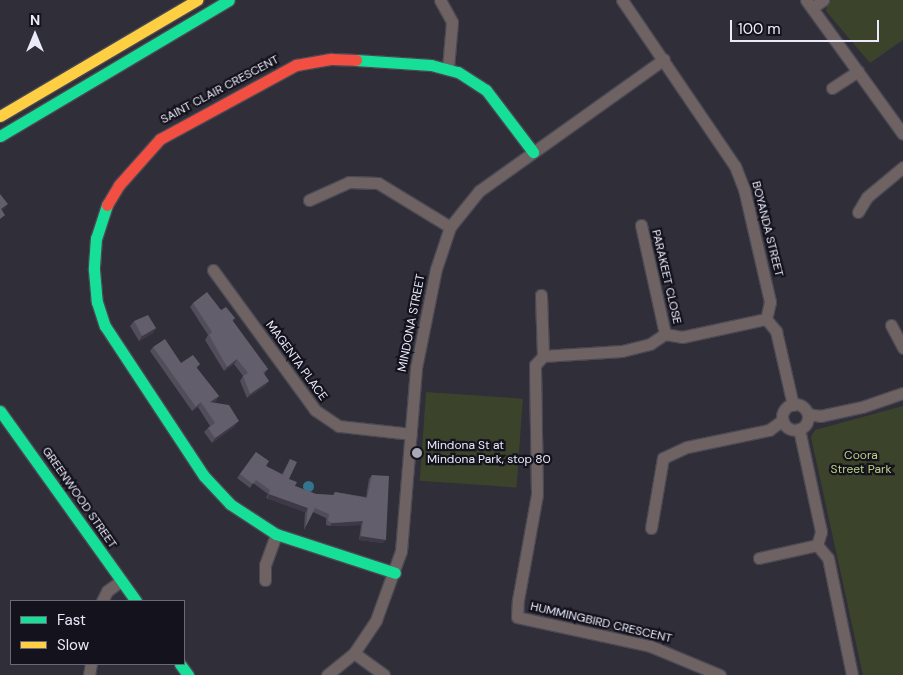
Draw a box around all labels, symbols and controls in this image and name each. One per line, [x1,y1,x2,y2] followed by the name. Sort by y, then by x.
[10,10,60,60] north arrow
[733,10,882,42] scale bar
[30,11,40,29] text: N
[738,19,781,39] text: 100 m
[158,53,282,127] street label: SAINT CLAIR CRESCENT
[748,180,786,278] street label: BOYANDA STREET
[648,228,684,326] street label: PARAKEET CLOSE
[395,273,429,373] street label: MINDONA STREET
[262,318,330,404] street label: MAGENTA PLACE
[427,439,551,467] place label: Mindona St at Mindona Park, stop 80
[39,445,119,551] street label: GREENWOOD STREET
[411,447,423,459] marker: Mindona St at Mindona Park, stop 80
[831,449,891,477] park label: Coora Street Park
[10,600,185,665] legend
[529,600,673,646] street label: HUMMINGBIRD CRESCENT
[57,610,86,630] text: Fast
[57,635,89,655] text: Slow

